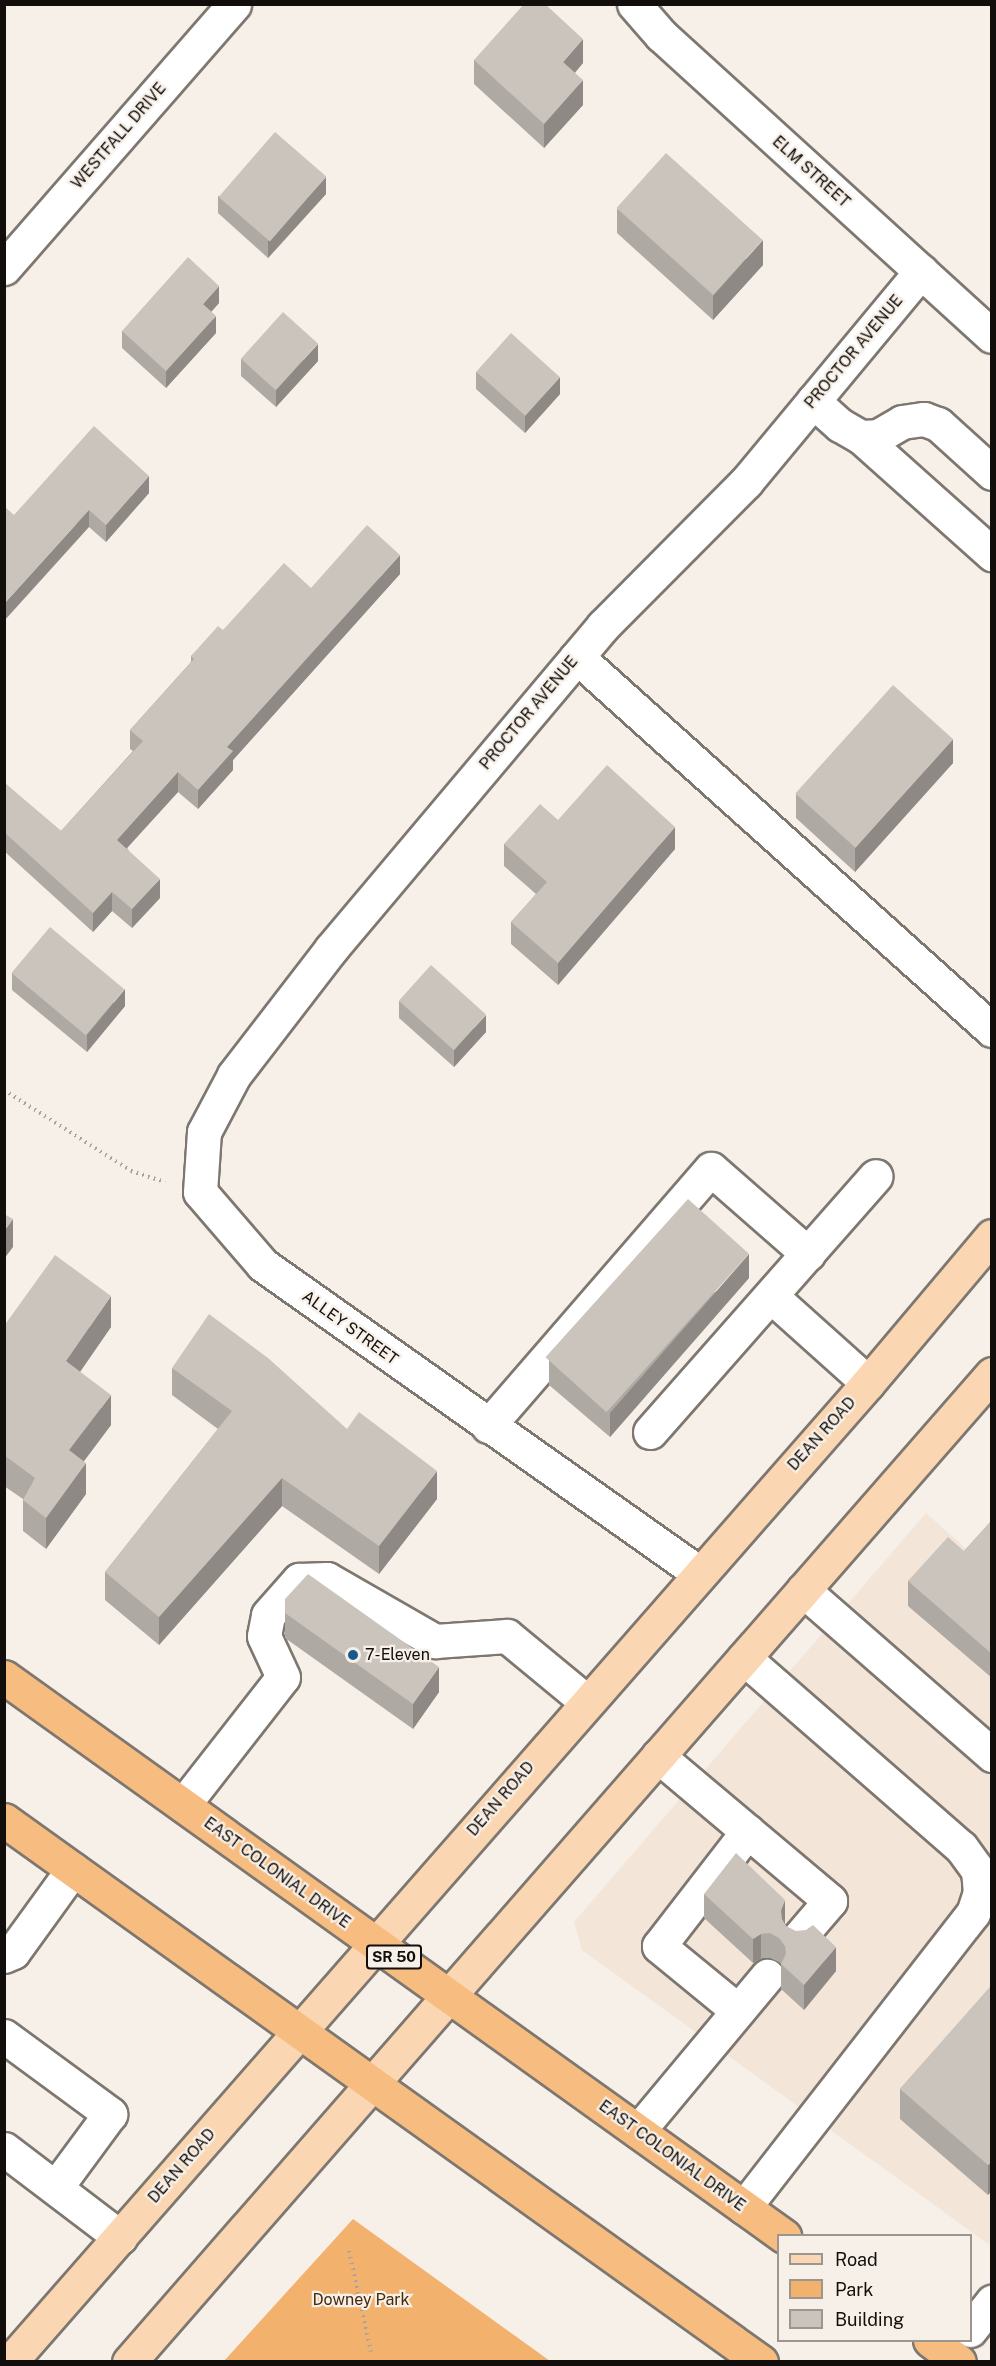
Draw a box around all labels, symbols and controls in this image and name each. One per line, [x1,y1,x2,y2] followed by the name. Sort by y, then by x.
[68,79,170,193] street label: WESTFALL DRIVE
[768,132,854,212] street label: ELM STREET
[801,291,907,413] street label: PROCTOR AVENUE
[476,652,582,774] street label: PROCTOR AVENUE
[298,1287,402,1369] street label: ALLEY STREET
[784,1393,860,1475] street label: DEAN ROAD
[365,1645,430,1665] place label: 7-Eleven
[346,1648,360,1662] marker: 7-Eleven
[463,1758,539,1840] street label: DEAN ROAD
[200,1813,354,1933] street label: EAST COLONIAL DRIVE
[366,1945,422,1969] road number: SR 50
[595,2096,749,2216] street label: EAST COLONIAL DRIVE
[144,2125,220,2207] street label: DEAN ROAD
[777,2234,972,2342] legend
[835,2249,878,2270] text: Road
[835,2279,873,2300] text: Park
[312,2290,410,2310] park label: Downey Park
[835,2309,904,2330] text: Building

